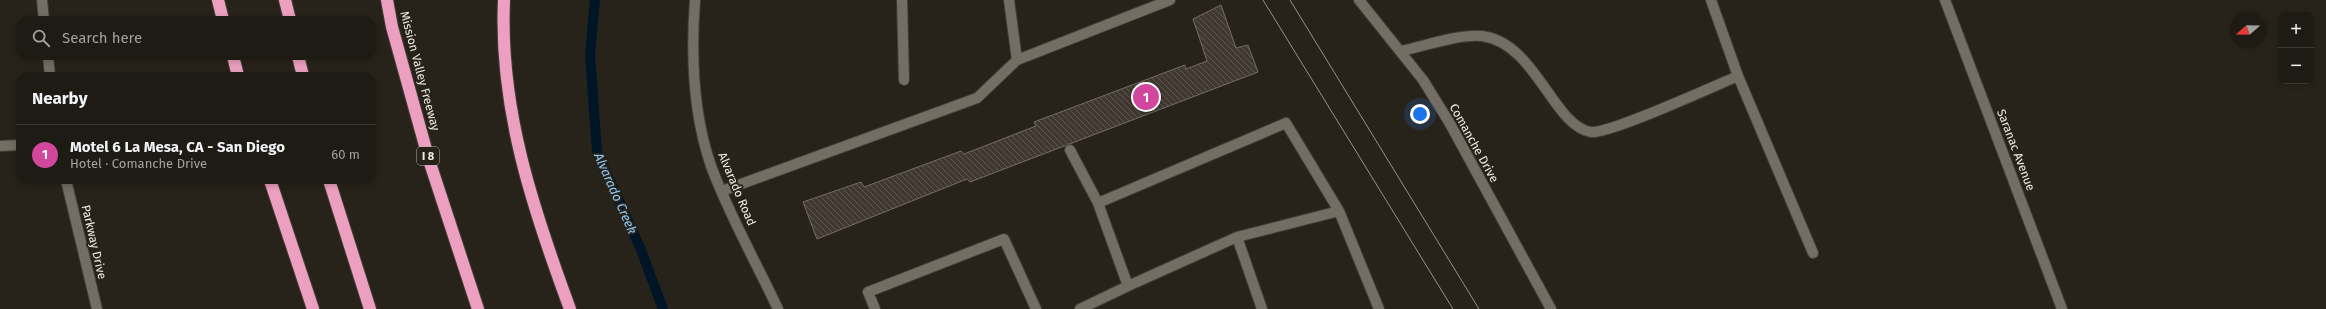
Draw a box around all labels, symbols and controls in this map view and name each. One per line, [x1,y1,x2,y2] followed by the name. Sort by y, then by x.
[397,10,443,132] street label: Mission Valley Freeway
[2230,12,2266,48] north arrow
[2278,12,2314,84] map controls
[2278,12,2314,48] button: +
[16,16,376,60] search box
[30,27,52,49] icon: search
[62,29,142,47] text: Search here
[2278,48,2314,84] button: −
[1133,82,1159,112] pin: 1
[32,88,87,109] text: Nearby
[1447,101,1501,185] street label: Comanche Drive
[1410,104,1430,124] your location
[1994,107,2038,193] street label: Saranac Avenue
[70,138,285,156] text: Motel 6 La Mesa, CA - San Diego
[42,147,48,162] text: 1
[331,147,360,162] text: 60 m
[417,147,439,165] road number: I 8
[591,149,640,236] water label: Alvarado Creek
[715,150,759,228] street label: Alvarado Road
[70,156,207,171] text: Hotel · Comanche Drive
[79,204,109,280] street label: Parkway Drive

